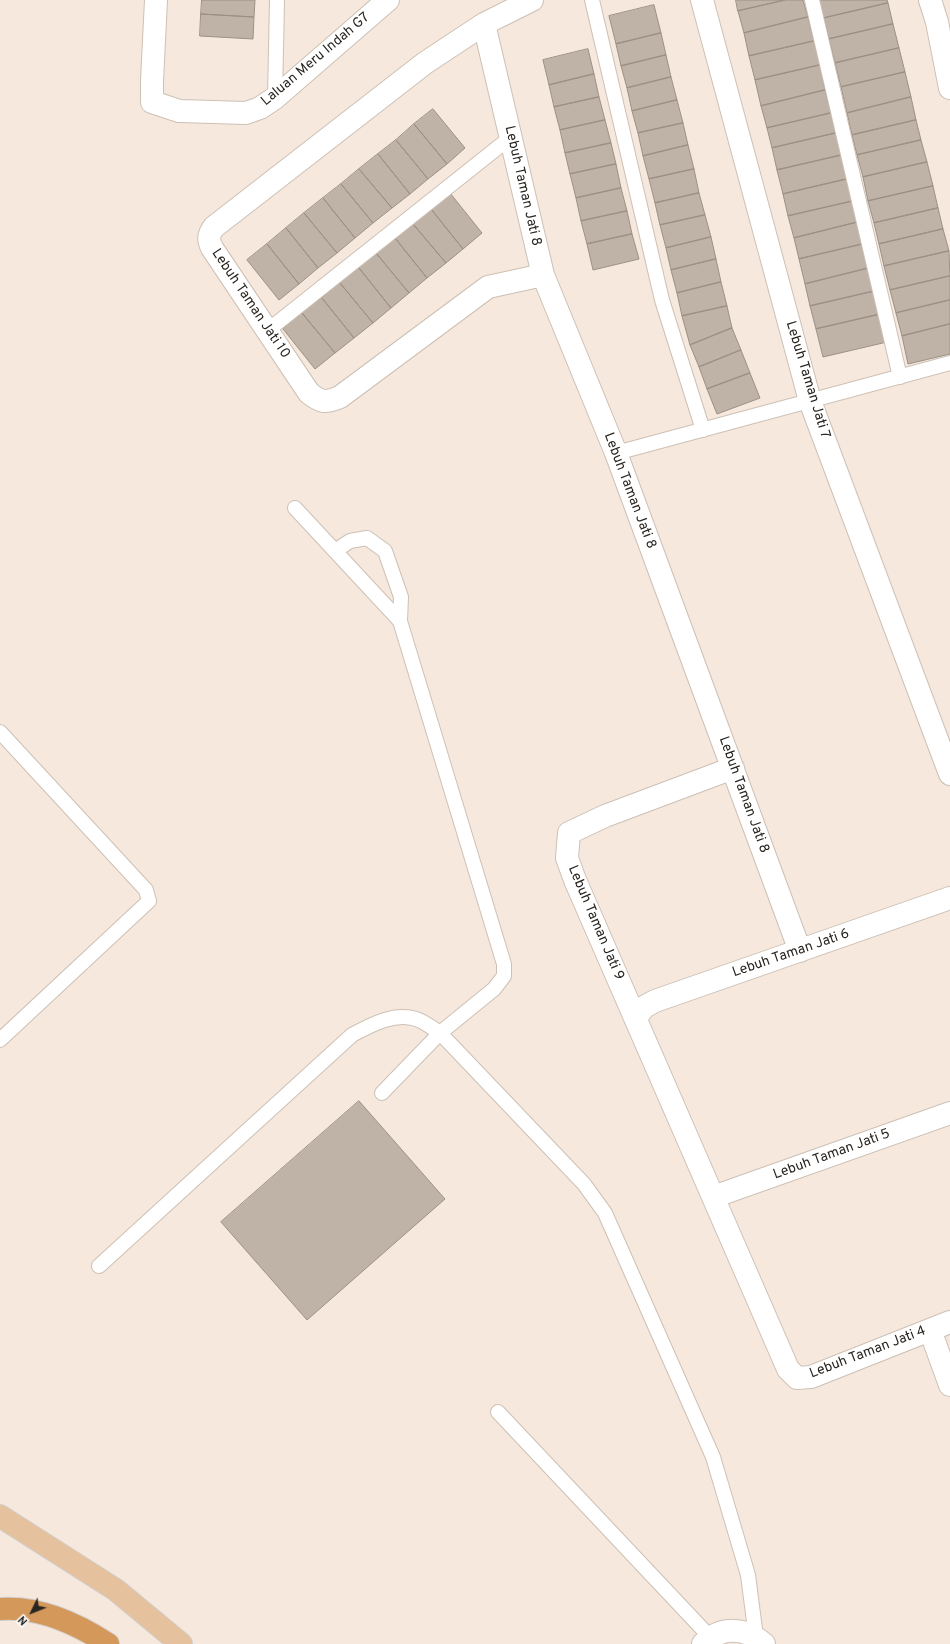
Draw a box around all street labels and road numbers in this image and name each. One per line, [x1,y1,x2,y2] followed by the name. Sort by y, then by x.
[258,10,374,110] street label: Laluan Meru Indah G7
[500,124,544,248] street label: Lebuh Taman Jati 8
[207,246,293,362] street label: Lebuh Taman Jati 10
[781,319,833,441] street label: Lebuh Taman Jati 7
[599,431,659,551] street label: Lebuh Taman Jati 8
[714,734,772,856] street label: Lebuh Taman Jati 8
[563,863,627,983] street label: Lebuh Taman Jati 9
[730,926,852,982] street label: Lebuh Taman Jati 6
[771,1126,893,1184] street label: Lebuh Taman Jati 5
[808,1323,928,1383] street label: Lebuh Taman Jati 4

